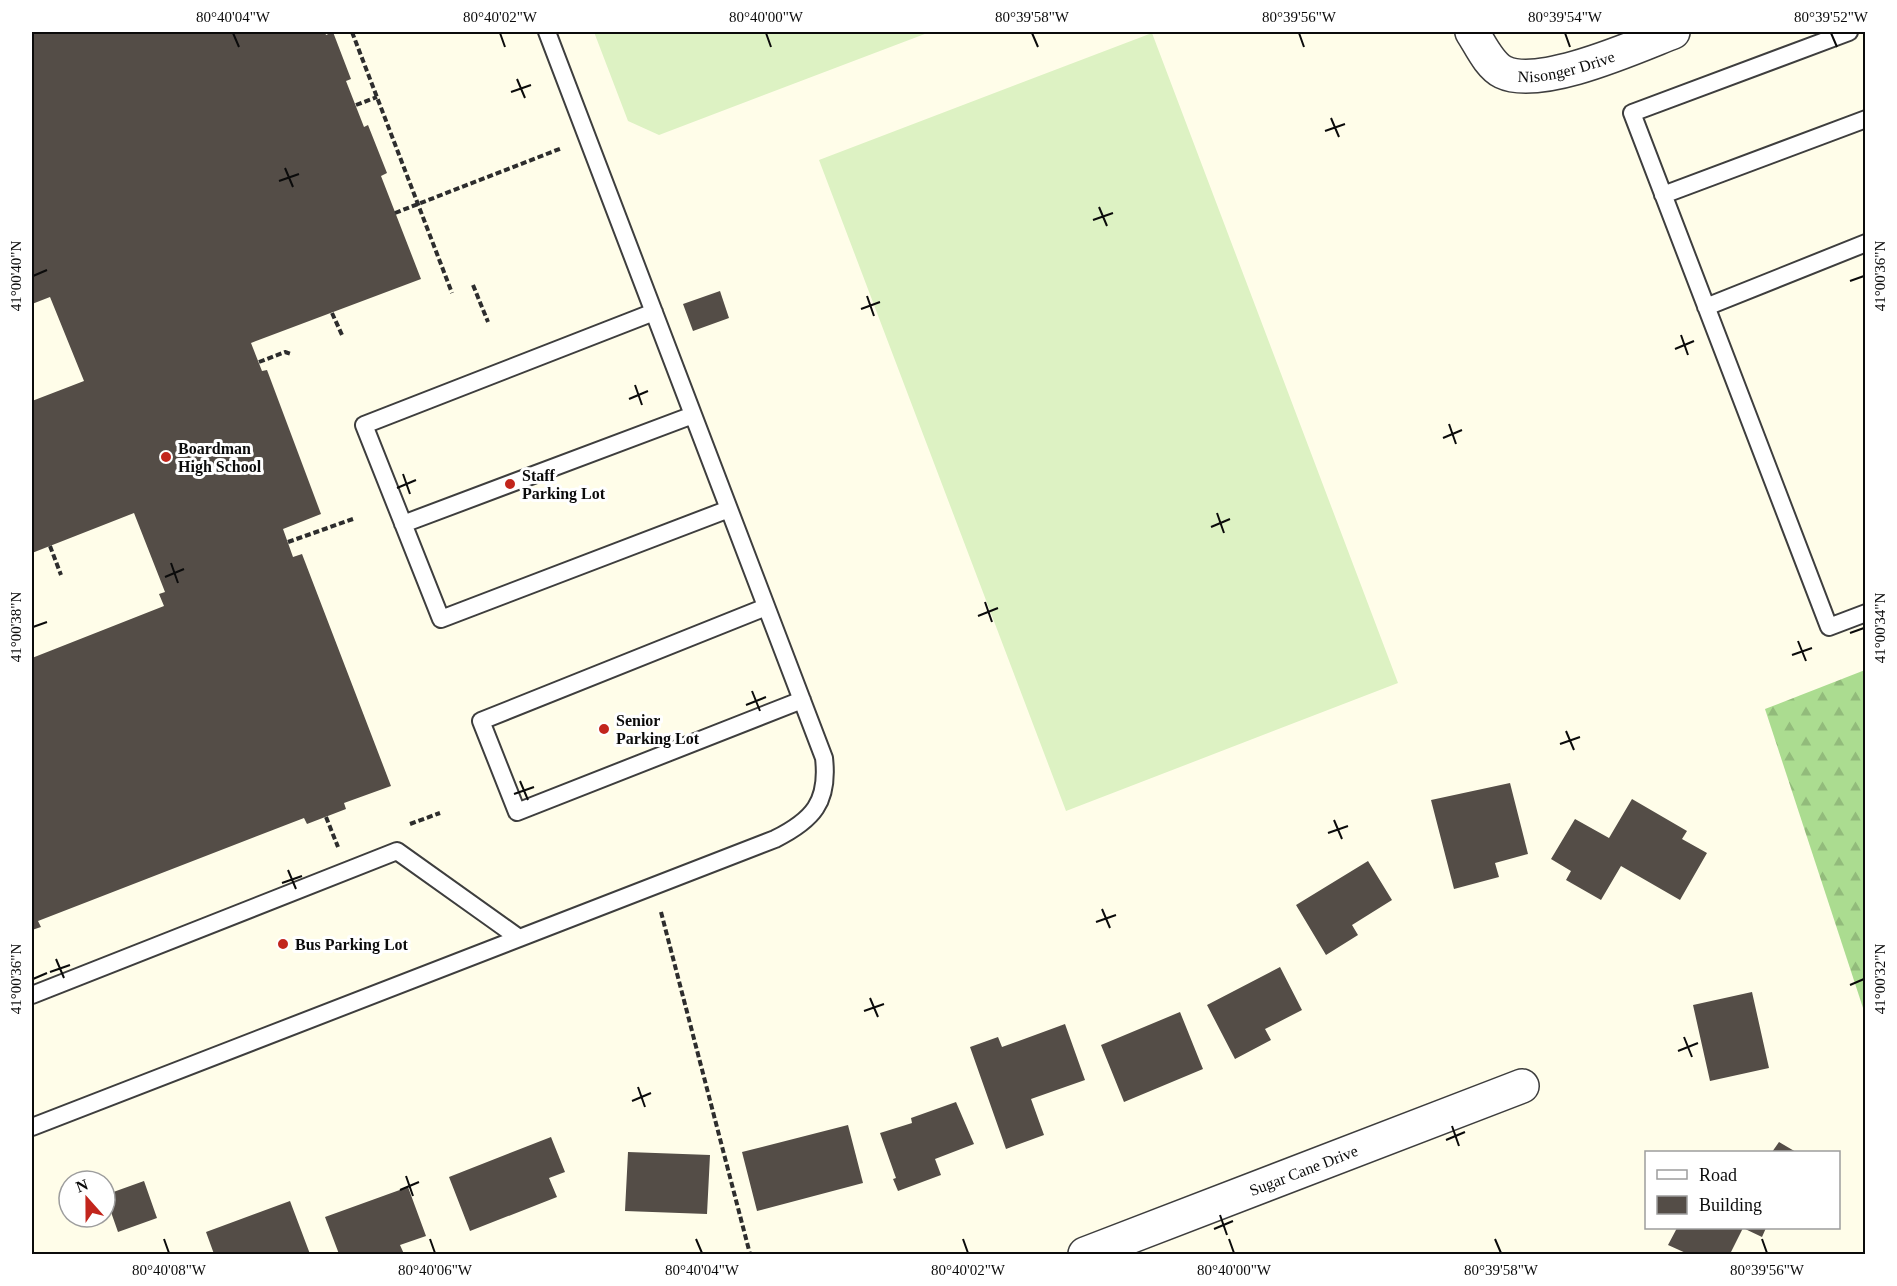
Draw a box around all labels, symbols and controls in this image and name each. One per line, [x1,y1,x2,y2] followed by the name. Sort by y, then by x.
[196,9,271,25] text: 80°40'04"W
[463,9,538,25] text: 80°40'02"W
[729,9,804,25] text: 80°40'00"W
[995,9,1070,25] text: 80°39'58"W
[1262,9,1337,25] text: 80°39'56"W
[1528,9,1603,25] text: 80°39'54"W
[1794,9,1869,25] text: 80°39'52"W
[1517,47,1617,85] street label: Nisonger Drive
[8,241,24,311] text: 41°00'40"N
[1872,241,1888,311] text: 41°00'36"N
[178,440,262,476] place label: Boardman High School
[159,450,173,464] marker: Boardman High School
[522,467,606,503] place label: Staff Parking Lot
[503,477,517,491] marker: Staff Parking Lot
[8,592,24,662] text: 41°00'38"N
[1872,593,1888,663] text: 41°00'34"N
[616,712,700,748] place label: Senior Parking Lot
[597,722,611,736] marker: Senior Parking Lot
[295,936,409,954] place label: Bus Parking Lot
[276,937,290,951] marker: Bus Parking Lot
[8,944,24,1014] text: 41°00'36"N
[1872,944,1888,1014] text: 41°00'32"N
[1247,1142,1360,1199] street label: Sugar Cane Drive
[1645,1151,1840,1229] legend
[1699,1165,1737,1185] text: Road
[57,1169,117,1229] north arrow
[73,1175,91,1195] text: N
[1699,1195,1762,1215] text: Building
[132,1262,207,1278] text: 80°40'08"W
[398,1262,473,1278] text: 80°40'06"W
[665,1262,740,1278] text: 80°40'04"W
[931,1262,1006,1278] text: 80°40'02"W
[1197,1262,1272,1278] text: 80°40'00"W
[1464,1262,1539,1278] text: 80°39'58"W
[1730,1262,1805,1278] text: 80°39'56"W

